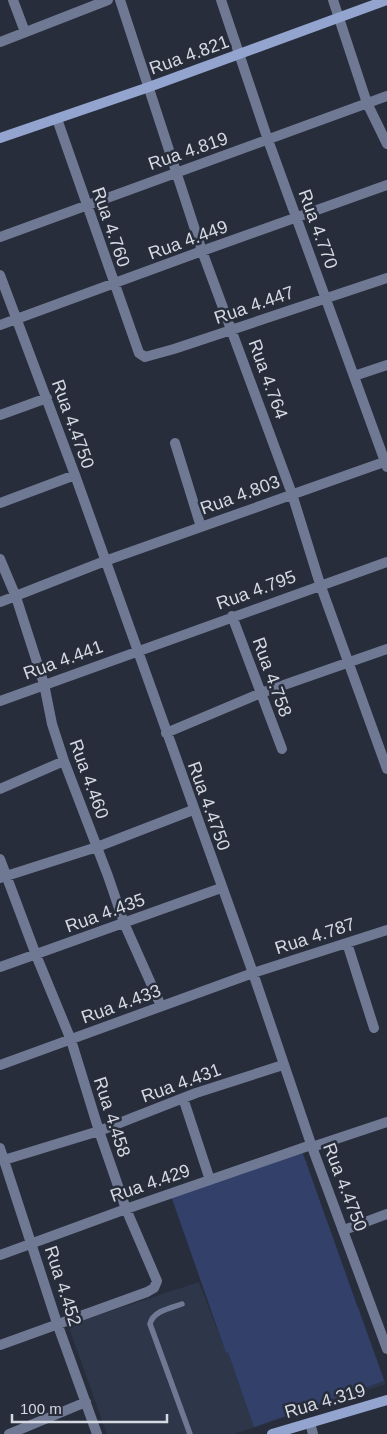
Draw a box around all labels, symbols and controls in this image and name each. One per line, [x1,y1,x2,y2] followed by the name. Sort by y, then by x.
[147,31,231,79] street label: Rua 4.821
[145,128,231,174] street label: Rua 4.819
[88,184,134,270] street label: Rua 4.760
[294,187,342,271] street label: Rua 4.770
[146,216,230,264] street label: Rua 4.449
[211,282,297,328] street label: Rua 4.447
[244,337,292,421] street label: Rua 4.764
[48,377,98,471] street label: Rua 4.4750
[198,471,282,519] street label: Rua 4.803
[214,566,298,614] street label: Rua 4.795
[248,635,296,719] street label: Rua 4.758
[21,636,105,684] street label: Rua 4.441
[65,737,113,821] street label: Rua 4.460
[184,759,234,853] street label: Rua 4.4750
[63,889,147,937] street label: Rua 4.435
[272,914,358,958] street label: Rua 4.787
[79,980,163,1028] street label: Rua 4.433
[139,1059,223,1107] street label: Rua 4.431
[90,1074,134,1160] street label: Rua 4.458
[319,1140,371,1234] street label: Rua 4.4750
[107,1160,193,1206] street label: Rua 4.429
[41,1243,85,1329] street label: Rua 4.452
[282,1380,368,1422] street label: Rua 4.319
[12,1392,168,1424] scale bar
[20,1400,62,1417] text: 100 m

